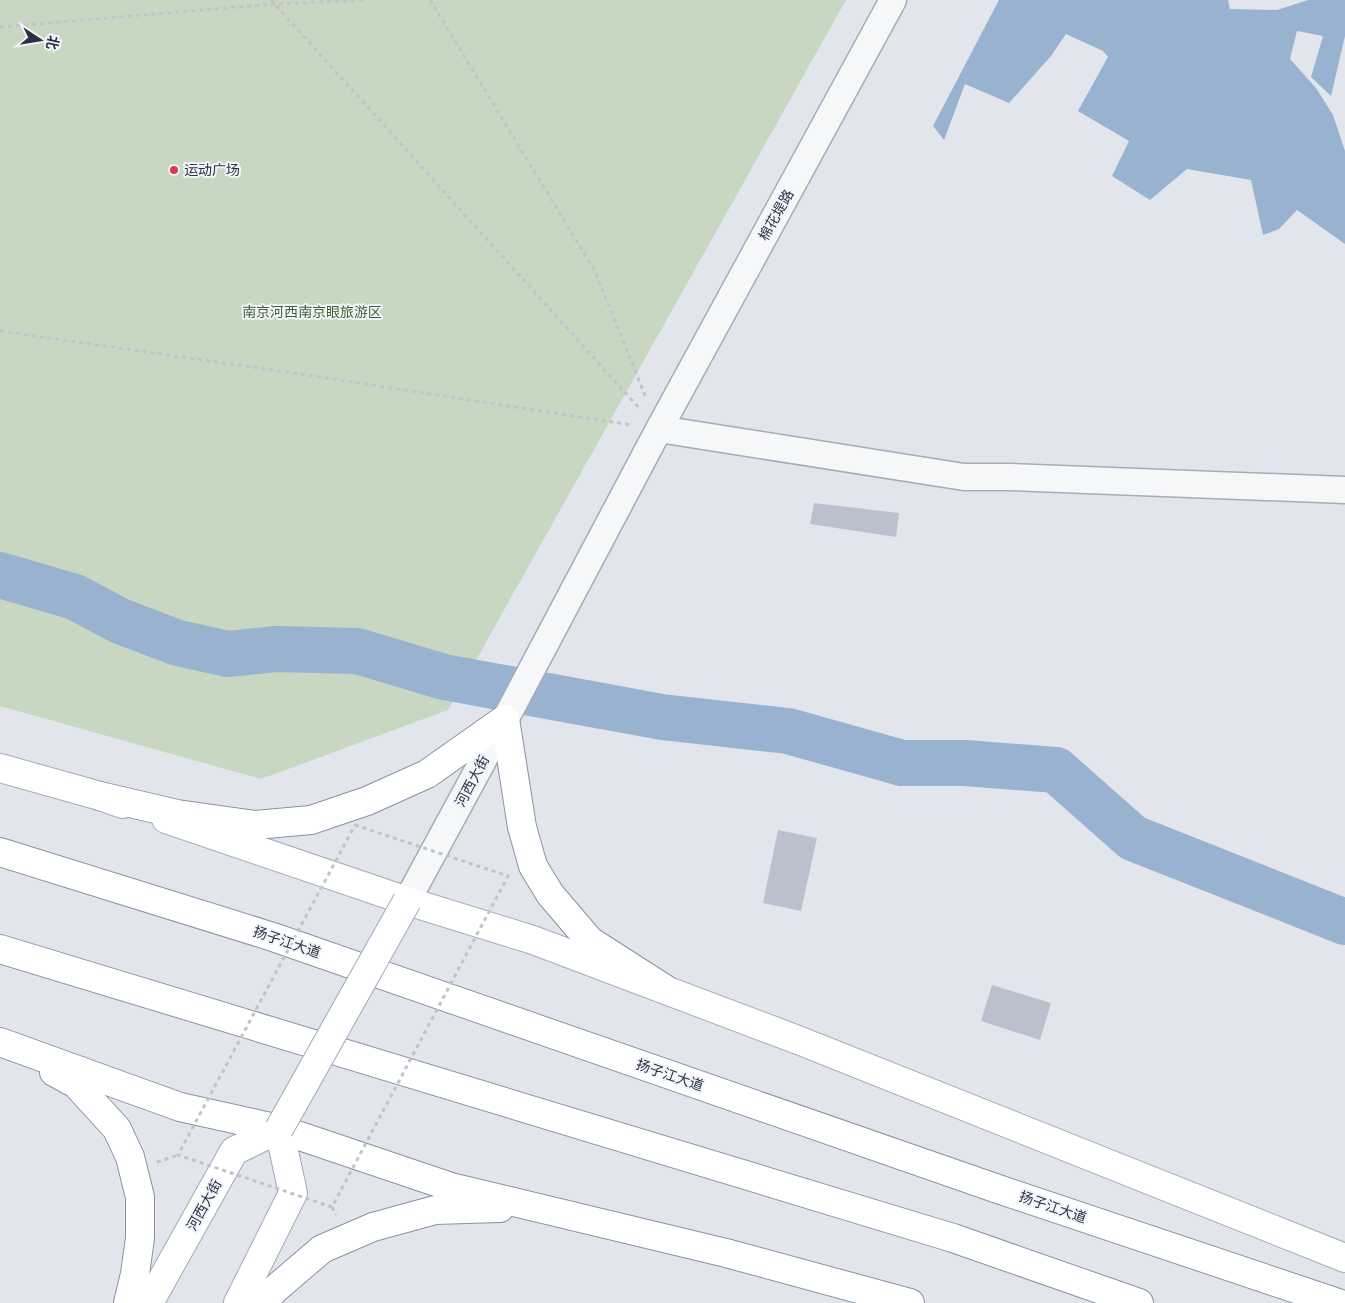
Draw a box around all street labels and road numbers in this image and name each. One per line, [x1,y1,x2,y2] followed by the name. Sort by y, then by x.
[754,186,798,244] street label: 棉花堤路
[450,752,494,810] street label: 河西大街
[251,921,323,963] street label: 扬子江大道
[634,1054,706,1096] street label: 扬子江大道
[182,1176,226,1234] street label: 河西大街
[1017,1186,1089,1228] street label: 扬子江大道

